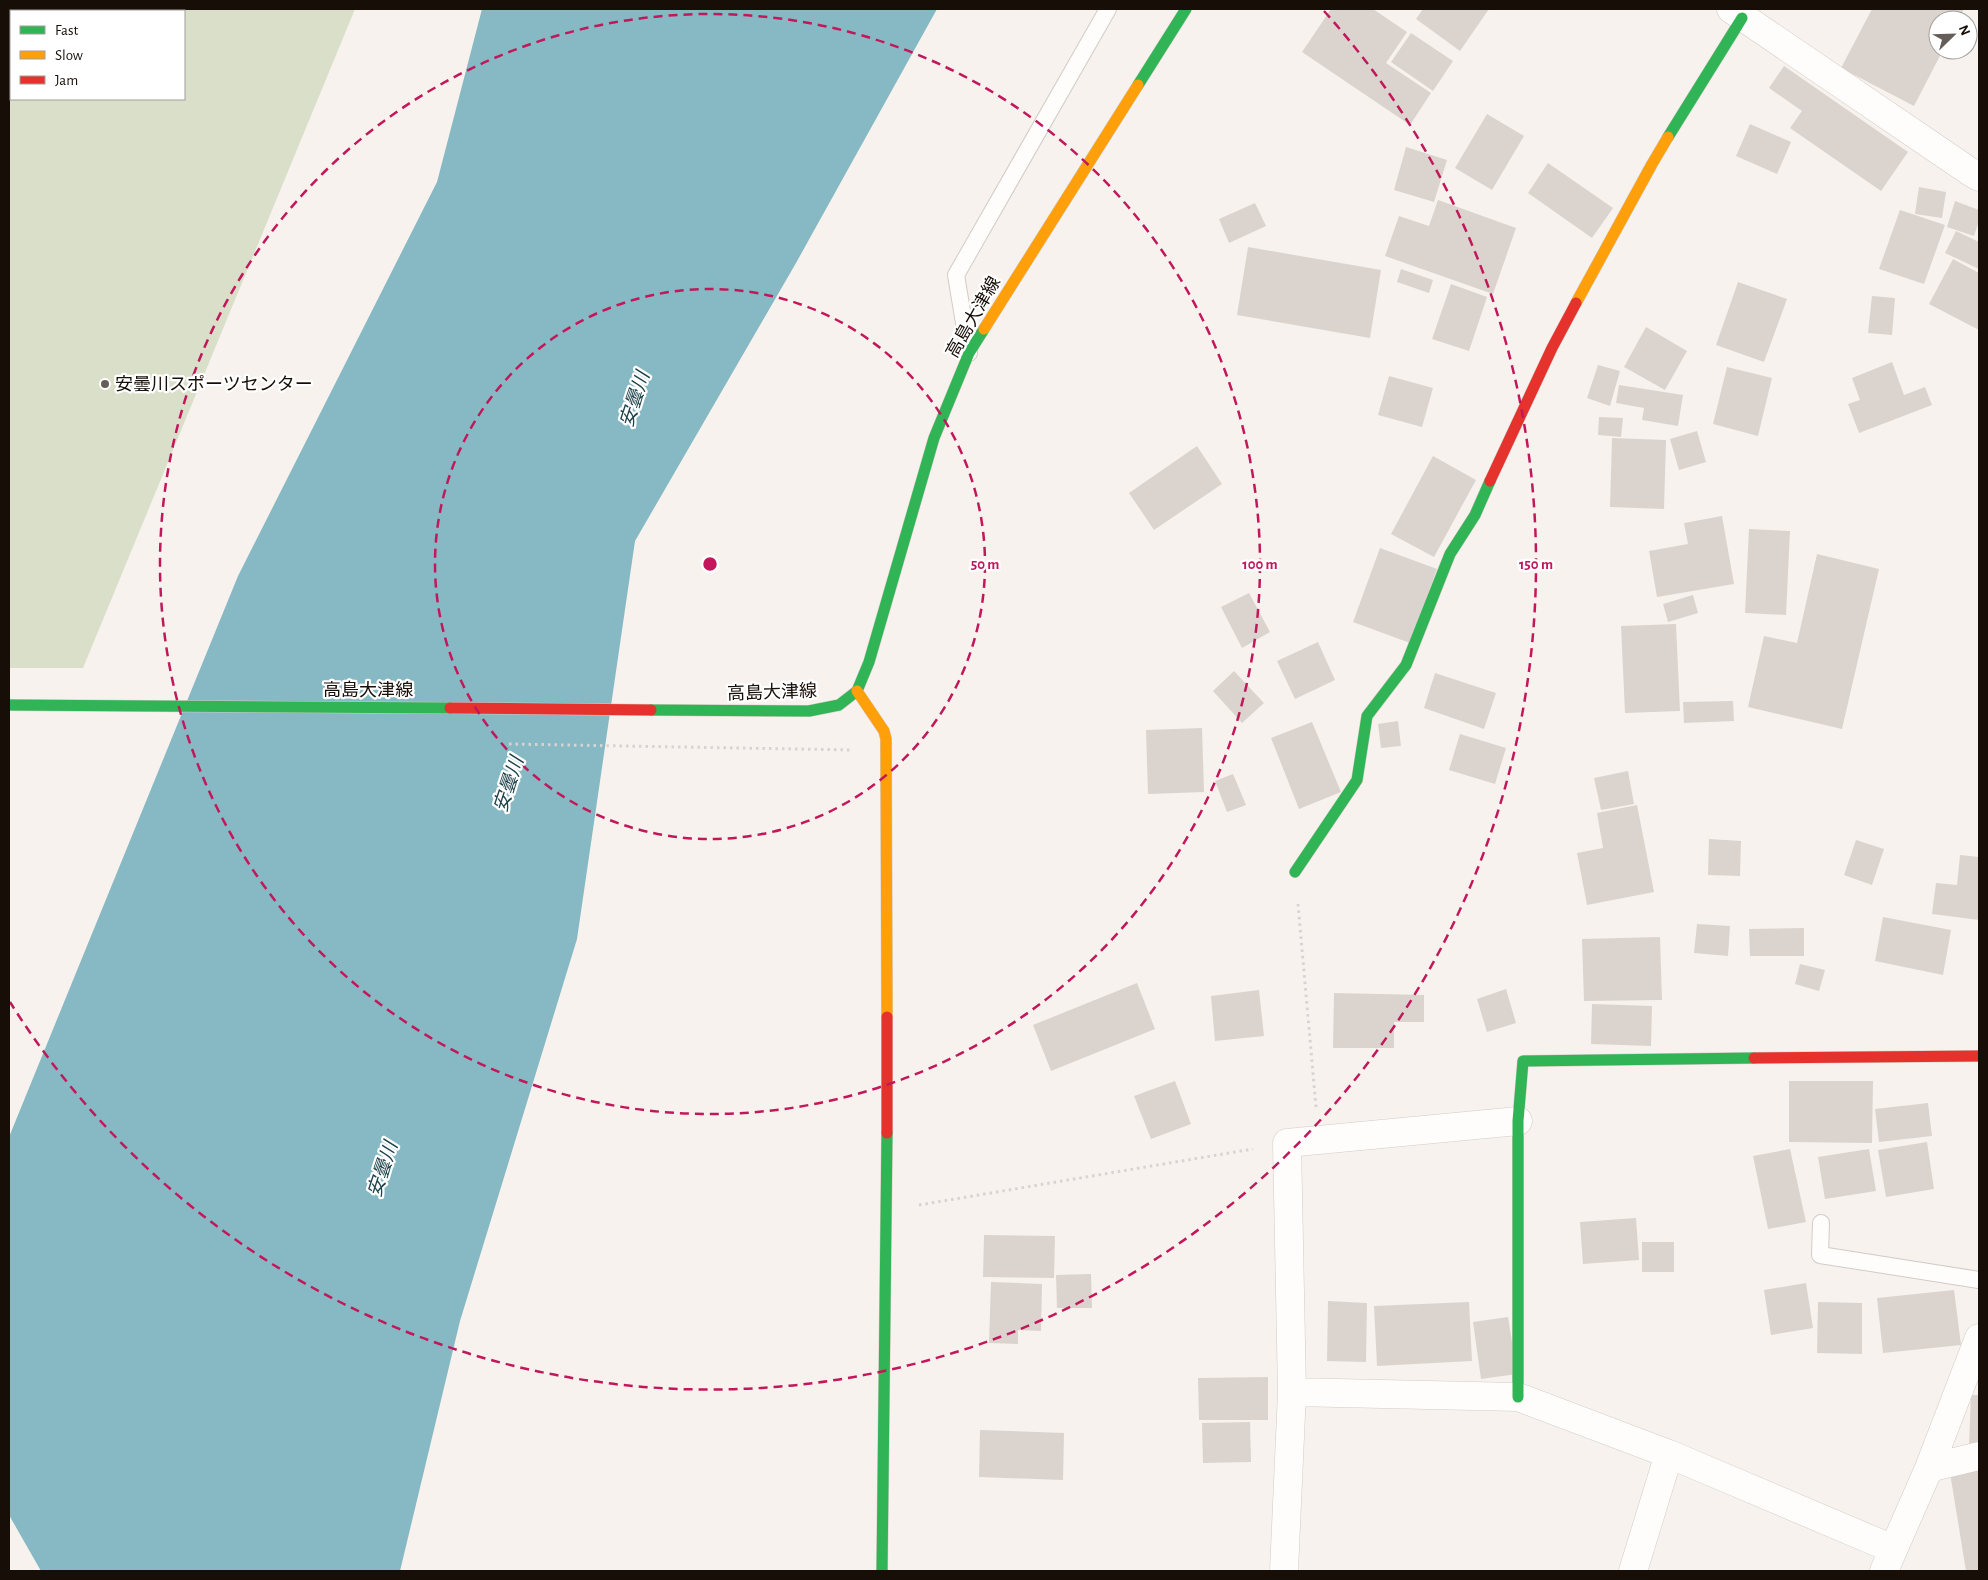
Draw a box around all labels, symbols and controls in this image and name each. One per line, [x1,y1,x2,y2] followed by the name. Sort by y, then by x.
[10,10,185,100] legend
[1928,10,1978,60] north arrow
[55,23,79,38] text: Fast
[1956,23,1972,38] text: N
[55,48,83,63] text: Slow
[55,73,78,88] text: Jam
[942,273,1004,361] street label: 高島大津線
[617,367,654,430] water label: 安曇川
[115,375,313,394] place label: 安曇川スポーツセンター
[99,378,111,390] marker: 安曇川スポーツセンター
[701,555,719,573] centre of rings
[971,557,999,572] text: 50 m
[1242,557,1278,572] text: 100 m
[1519,557,1553,572] text: 150 m
[323,680,413,700] street label: 高島大津線
[727,680,817,704] street label: 高島大津線
[491,752,528,815] water label: 安曇川
[365,1137,402,1200] water label: 安曇川

